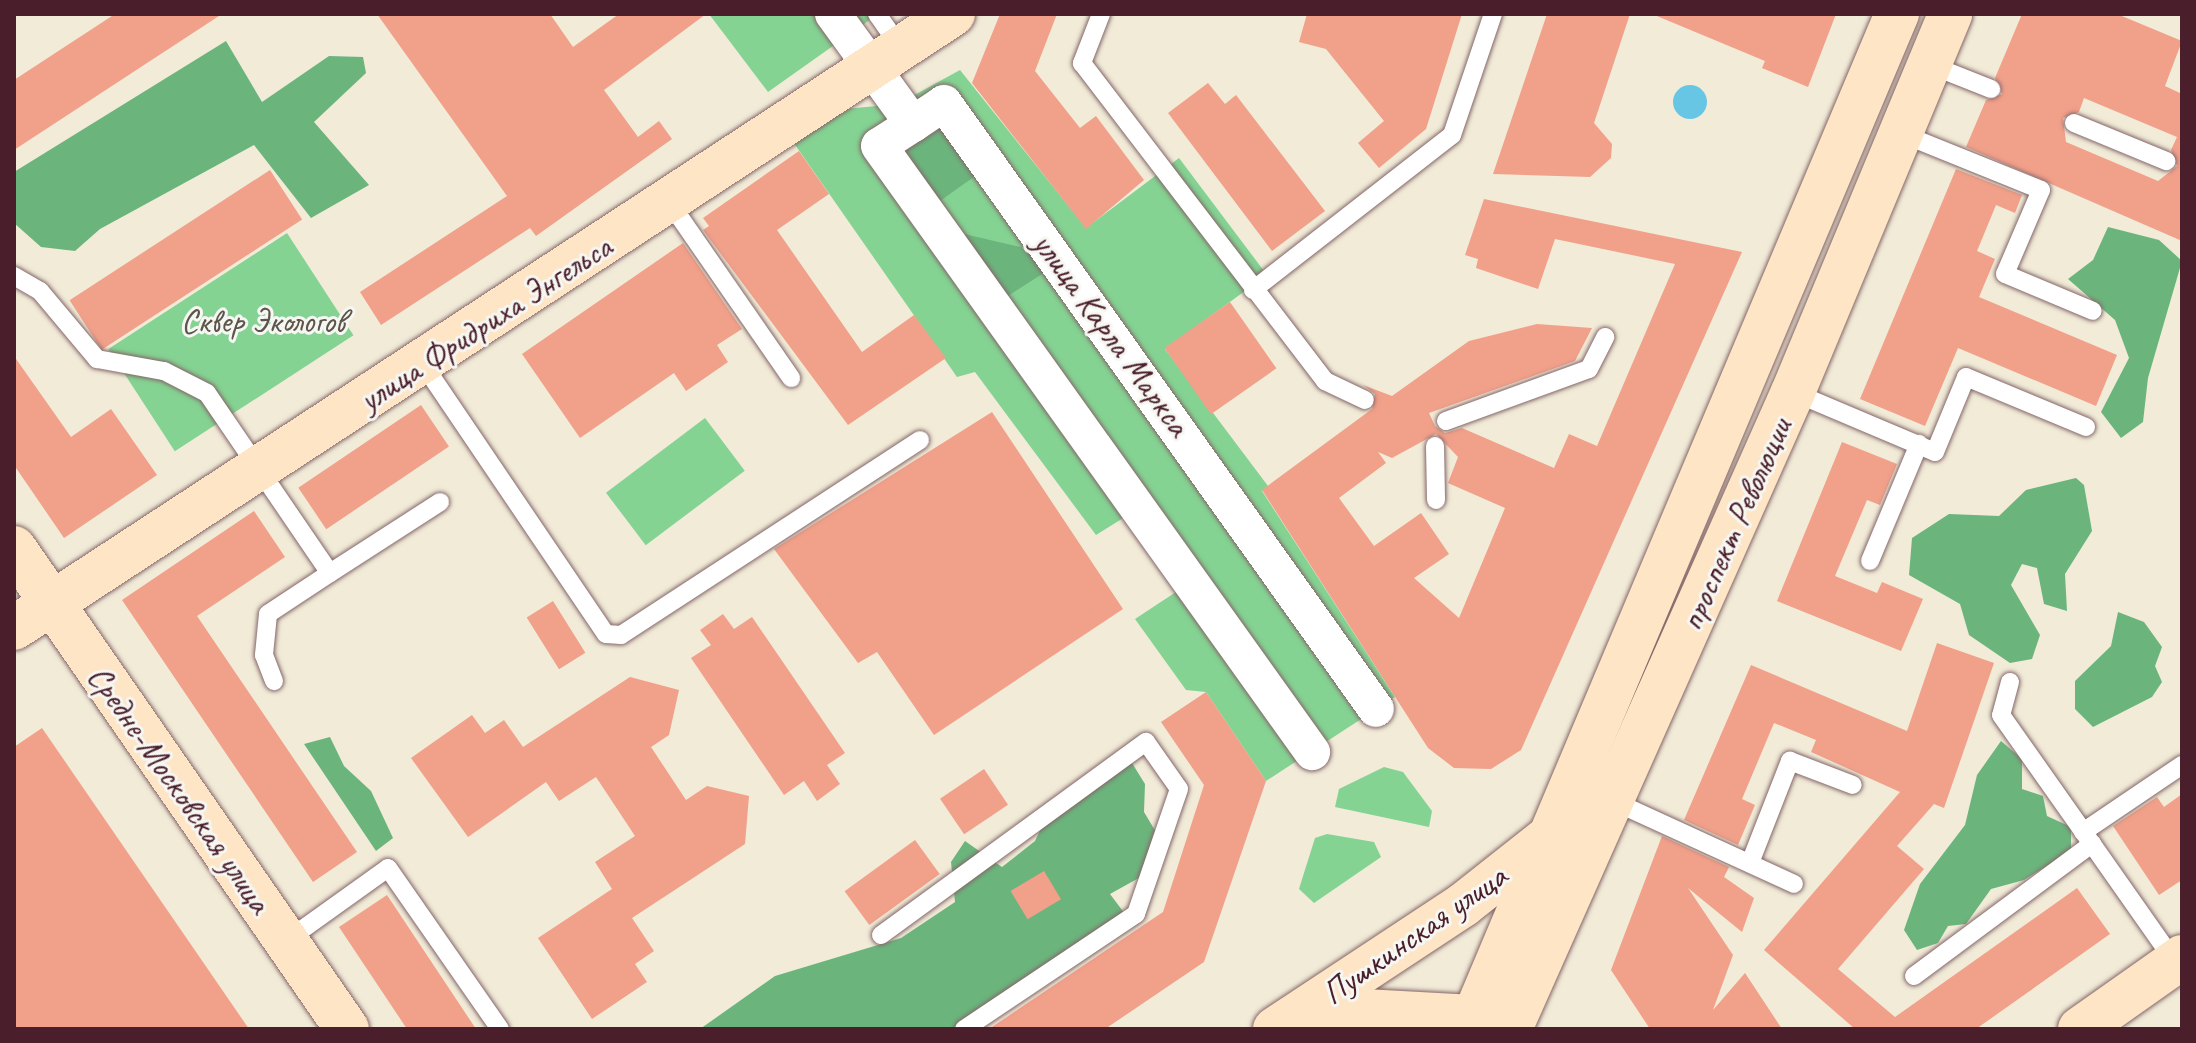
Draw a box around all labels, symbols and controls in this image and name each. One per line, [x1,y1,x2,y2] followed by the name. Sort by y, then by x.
[1025,225,1199,443] street label: улица Карла Маркса
[351,226,619,420] street label: улица Фридриха Энгельса
[181,301,345,341] park label: Сквер Экологов
[1669,409,1801,639] street label: проспект Революции
[79,656,281,922] street label: Средне-Московская улица
[1313,855,1515,1013] street label: Пушкинская улица

